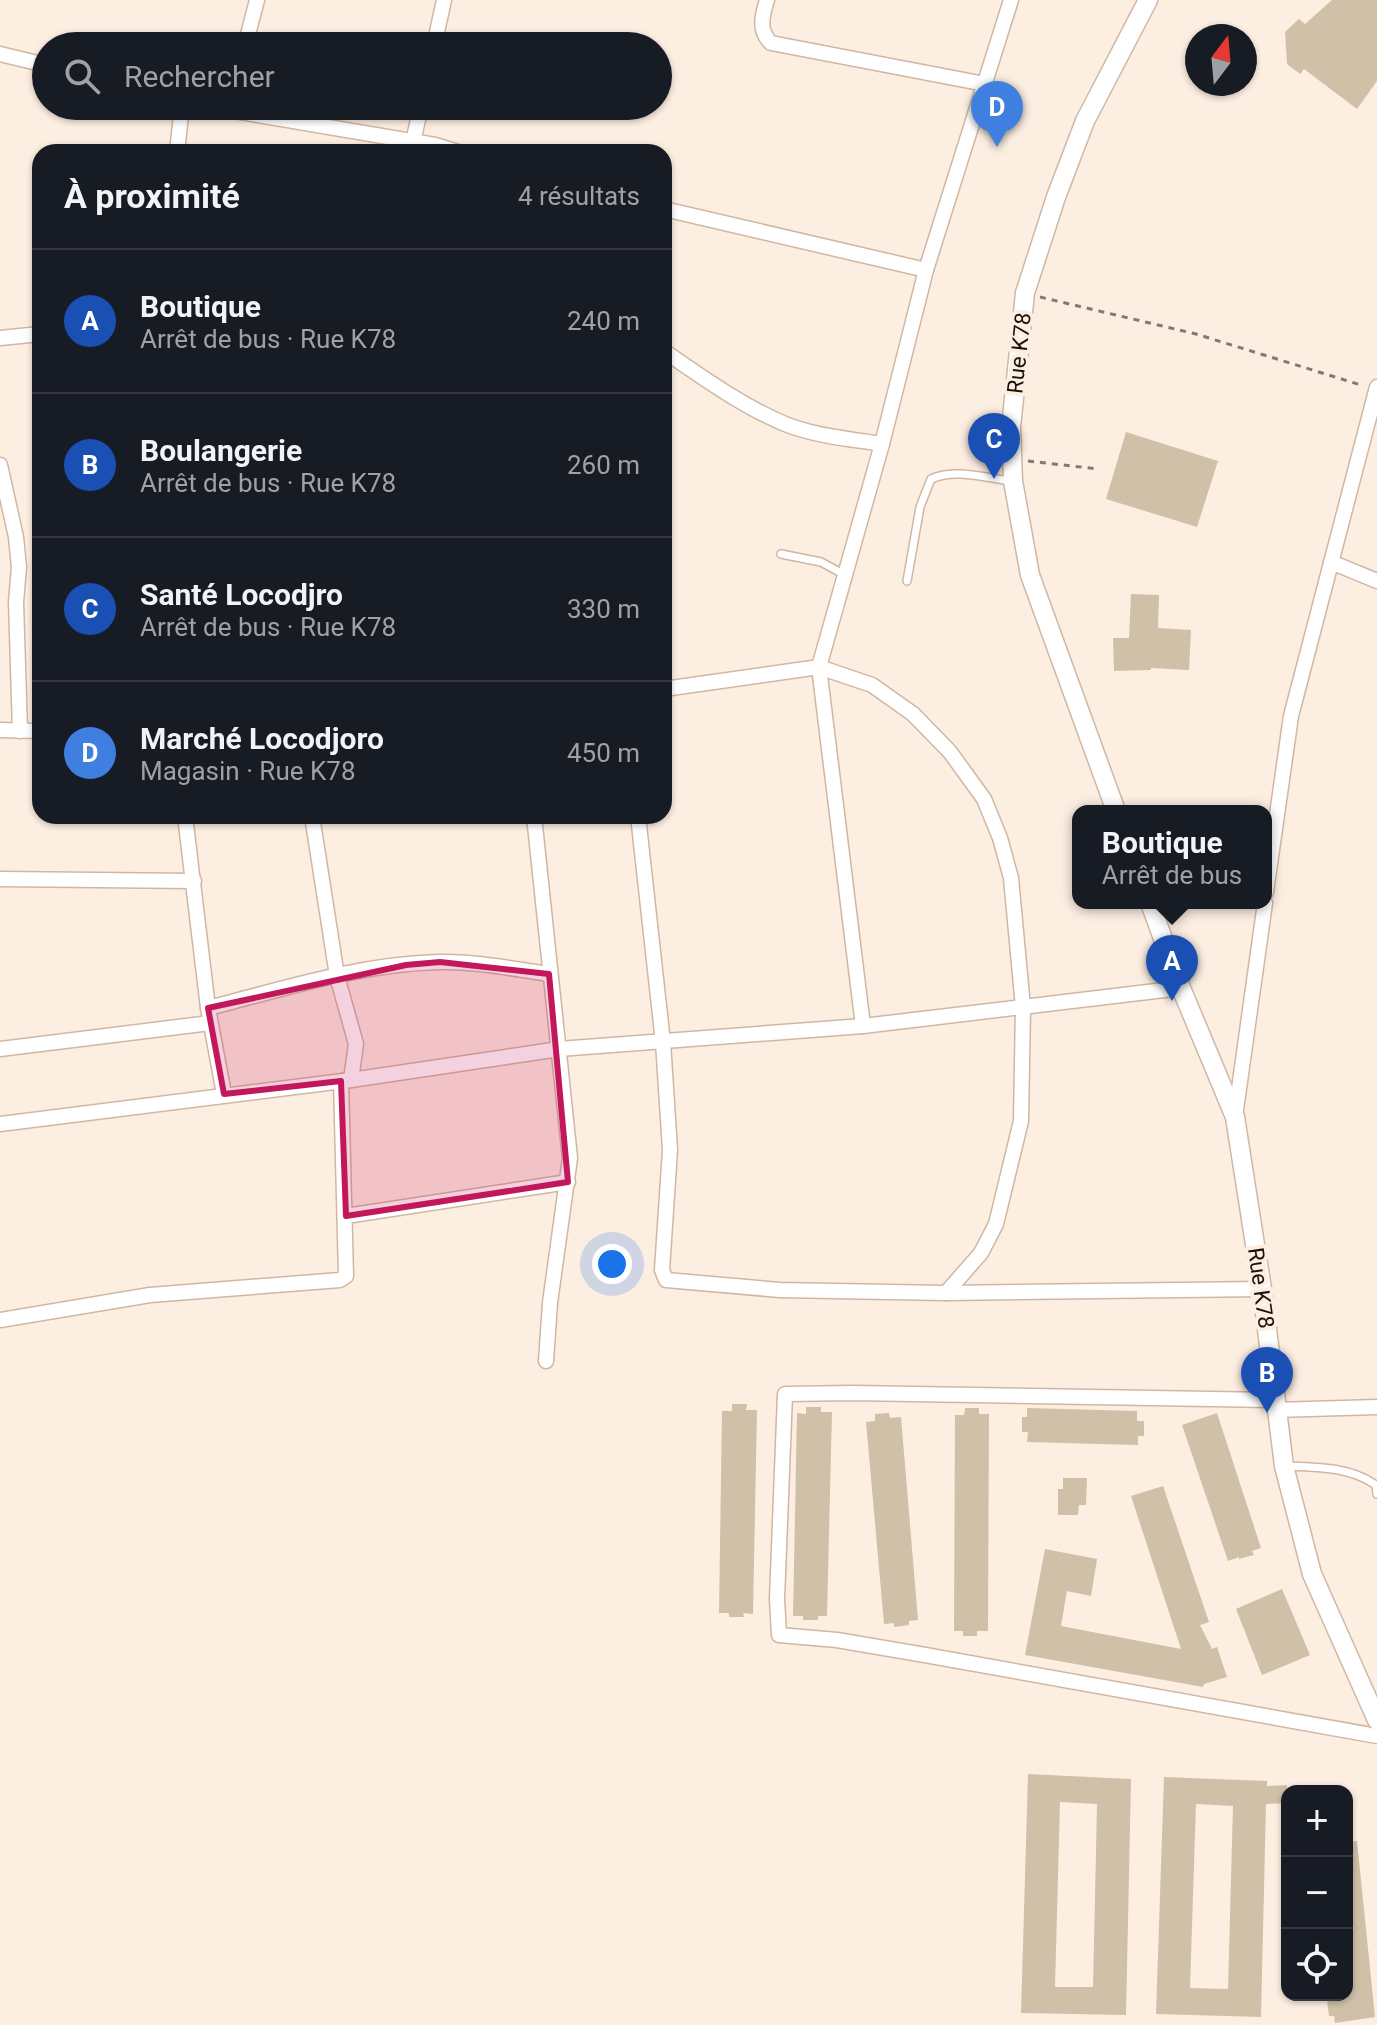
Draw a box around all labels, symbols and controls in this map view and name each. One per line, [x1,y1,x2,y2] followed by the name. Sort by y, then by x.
[1185,24,1257,96] north arrow
[32,32,672,120] search box
[60,54,104,98] icon: search
[124,59,275,94] text: Rechercher
[971,81,1023,147] pin: D
[64,176,240,216] text: À proximité
[518,181,640,211] text: 4 résultats
[140,289,261,324] text: Boutique
[81,306,99,336] text: A
[567,306,640,336] text: 240 m
[1002,311,1036,395] street label: Rue K78
[140,324,396,354] text: Arrêt de bus · Rue K78
[968,413,1020,479] pin: C
[140,433,302,468] text: Boulangerie
[82,450,98,480] text: B
[567,450,640,480] text: 260 m
[140,468,396,498] text: Arrêt de bus · Rue K78
[140,577,343,612] text: Santé Locodjro
[81,594,99,624] text: C
[567,594,640,624] text: 330 m
[140,612,396,642] text: Arrêt de bus · Rue K78
[140,721,384,756] text: Marché Locodjoro
[82,738,98,768] text: D
[567,738,640,768] text: 450 m
[140,756,356,786] text: Magasin · Rue K78
[1072,805,1272,909] popup
[1102,825,1223,860] text: Boutique
[1102,860,1242,890] text: Arrêt de bus
[1146,935,1198,1001] pin: A
[592,1244,632,1284] your location
[1243,1246,1279,1330] street label: Rue K78
[1241,1347,1293,1413] pin: B
[1281,1785,1353,2001] map controls
[1281,1785,1353,1857] button: +
[1281,1857,1353,1929] button: −
[1281,1929,1353,2001] button: locate

